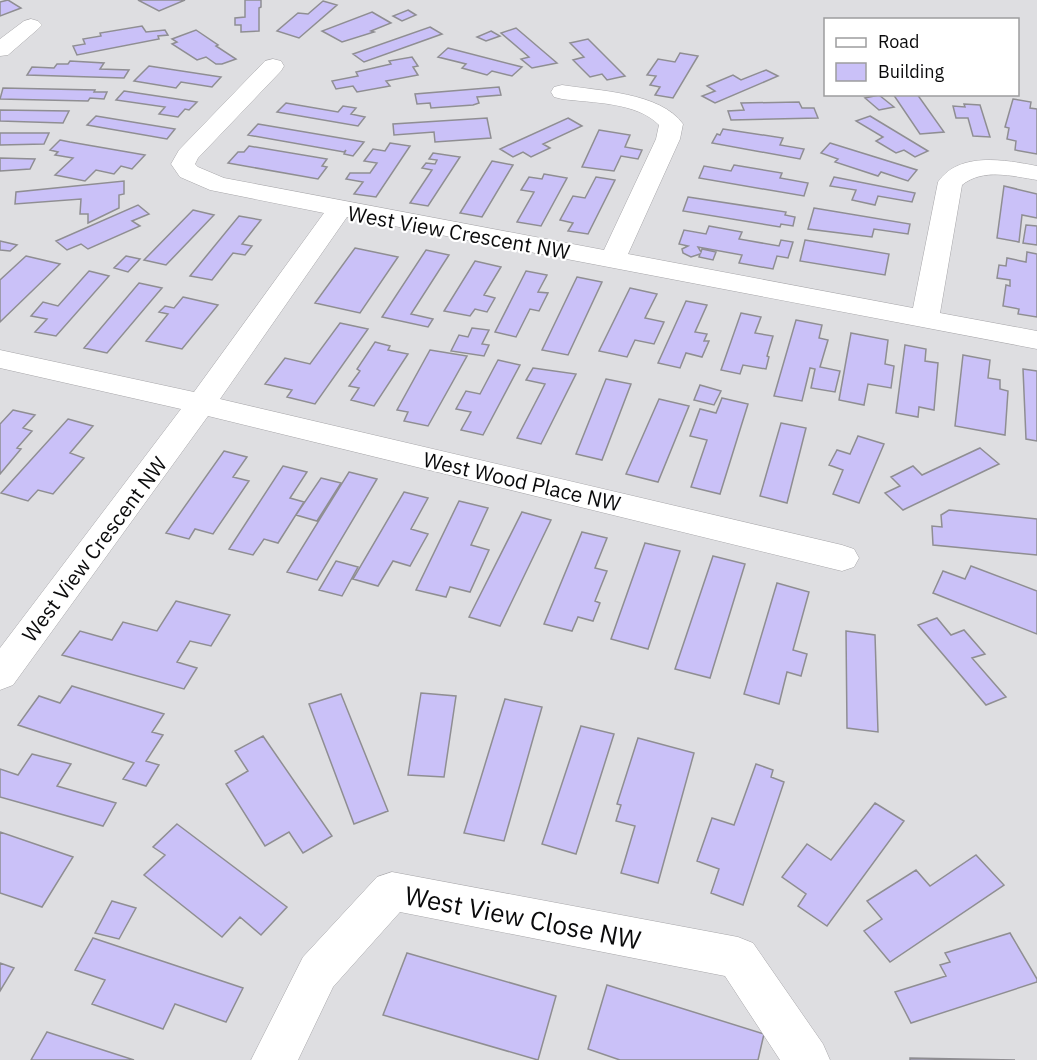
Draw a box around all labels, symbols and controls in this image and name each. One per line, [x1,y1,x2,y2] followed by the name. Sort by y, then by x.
[824,18,1019,96] legend
[878,30,919,53] text: Road
[878,60,945,83] text: Building
[346,199,573,265] street label: West View Crescent NW
[421,445,624,517] street label: West Wood Place NW
[15,450,173,647] street label: West View Crescent NW
[402,877,644,957] street label: West View Close NW

